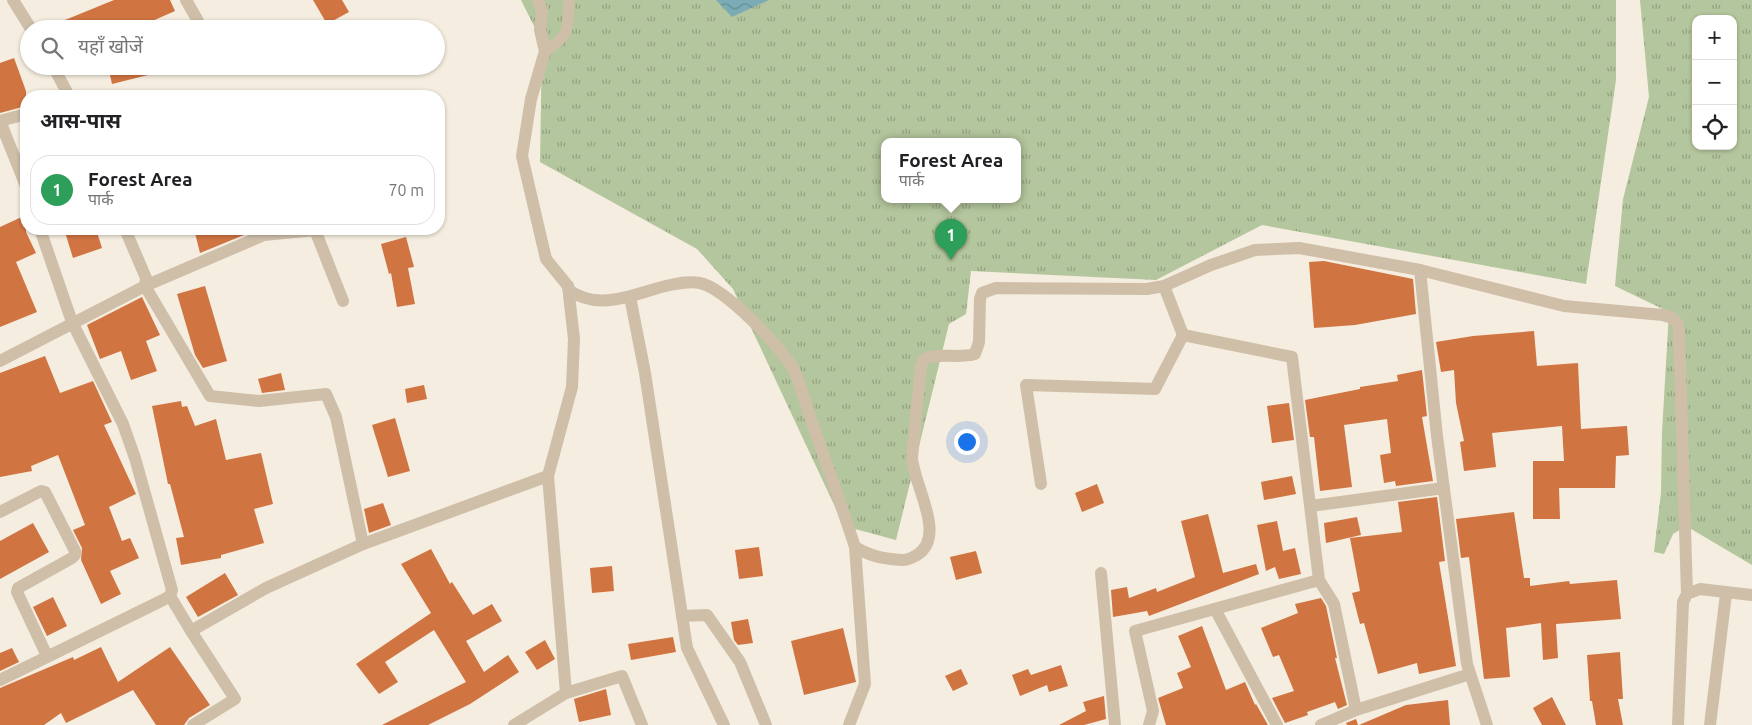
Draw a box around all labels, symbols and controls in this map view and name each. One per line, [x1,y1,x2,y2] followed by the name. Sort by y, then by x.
[1692,15,1737,150] map controls
[1692,15,1737,60] button: +
[20,20,445,75] search box
[38,34,66,62] icon: search
[78,35,143,57] text: यहाँ खोजें
[1692,60,1737,105] button: −
[1692,105,1737,150] button: locate
[40,108,121,132] text: आस-पास
[881,138,1021,203] popup
[899,149,1003,171] text: Forest Area
[88,168,193,190] text: Forest Area
[899,171,924,189] text: पार्क
[52,181,62,199] text: 1
[388,181,424,199] text: 70 m
[88,190,114,208] text: पार्क
[935,219,967,260] pin: 1
[954,429,980,455] your location

